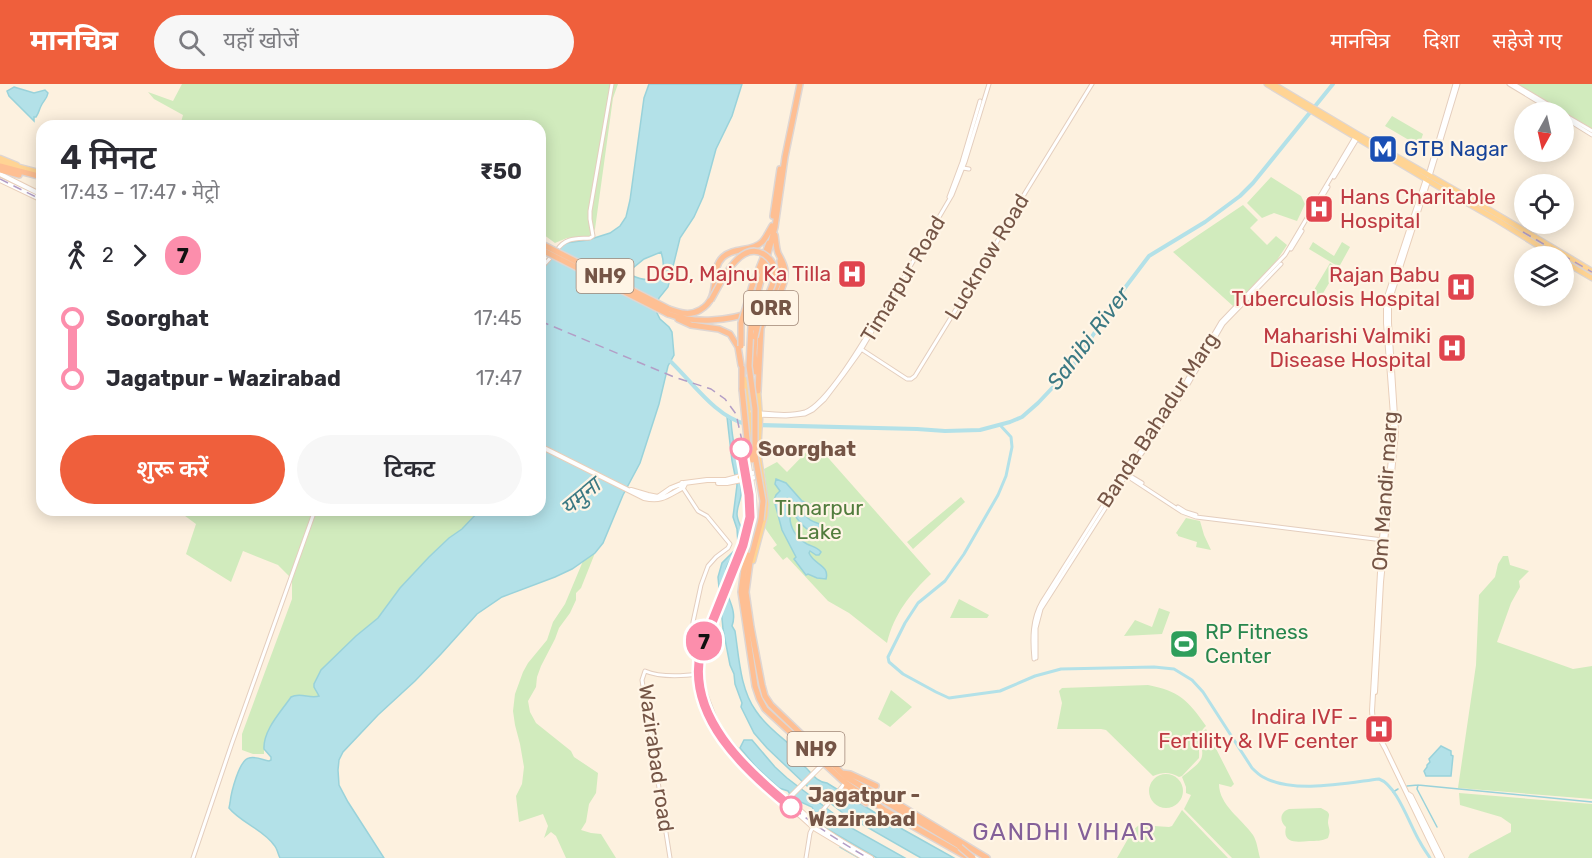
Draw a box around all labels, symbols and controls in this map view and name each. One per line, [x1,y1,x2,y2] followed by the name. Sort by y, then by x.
[154,15,574,69] search box
[30,24,118,57] text: मानचित्र
[175,26,208,59] icon: search
[223,27,299,54] text: यहाँ खोजें
[1330,28,1390,53] text: मानचित्र
[1423,28,1459,53] text: दिशा
[1492,28,1562,53] text: सहेजे गए
[1514,102,1574,162] north arrow
[1514,102,1574,306] map controls
[1367,133,1399,165] metro station icon: GTB Nagar
[1404,136,1508,161] place label: GTB Nagar
[60,138,156,177] text: 4 मिनट
[480,158,522,185] text: ₹50
[1514,174,1574,234] button: locate
[60,180,220,204] text: 17:43 – 17:47 · मेट्रो
[1340,184,1496,233] place label: Hans Charitable Hospital
[939,189,1034,324] street label: Lucknow Road
[1303,193,1335,225] hospital icon: Hans Charitable Hospital
[855,211,950,346] street label: Timarpur Road
[60,239,93,272] icon: walk
[123,239,156,272] icon: forward
[102,243,114,267] text: 2
[177,243,189,268] text: 7
[1514,246,1574,306] button: layers
[836,258,868,290] hospital icon: DGD, Majnu Ka Tilla
[576,259,634,293] road number: NH9
[646,261,831,286] place label: DGD, Majnu Ka Tilla
[1232,262,1440,311] place label: Rajan Babu Tuberculosis Hospital
[1445,271,1477,303] hospital icon: Rajan Babu Tuberculosis Hospital
[1041,280,1137,395] water label: Sahibi River
[744,291,798,325] road number: ORR
[106,305,209,332] text: Soorghat
[474,306,522,330] text: 17:45
[1263,323,1431,372] place label: Maharishi Valmiki Disease Hospital
[1092,327,1224,512] street label: Banda Bahadur Marg
[1436,332,1468,364] hospital icon: Maharishi Valmiki Disease Hospital
[106,365,341,392] text: Jagatpur - Wazirabad
[476,366,522,390] text: 17:47
[1366,410,1403,572] street label: Om Mandir marg
[60,435,285,504] button: शुरू करें
[297,435,522,504] button: टिकट
[758,436,856,461] place label: Soorghat
[730,438,752,460] marker: Soorghat
[555,469,609,521] water label: यमुना
[775,495,863,544] park label: Timarpur Lake
[1205,619,1308,668] place label: RP Fitness Center
[684,622,724,660] line badge: 7
[1168,628,1200,660] sports icon: RP Fitness Center
[698,629,710,654] text: 7
[634,683,679,833] street label: Wazirabad road
[1158,704,1358,753] place label: Indira IVF - Fertility & IVF center
[1363,713,1395,745] hospital icon: Indira IVF - Fertility & IVF center
[788,732,844,766] road number: NH9
[808,782,920,831] place label: Jagatpur - Wazirabad
[780,796,802,818] marker: Jagatpur - Wazirabad
[972,818,1156,846] district label: GANDHI VIHAR

